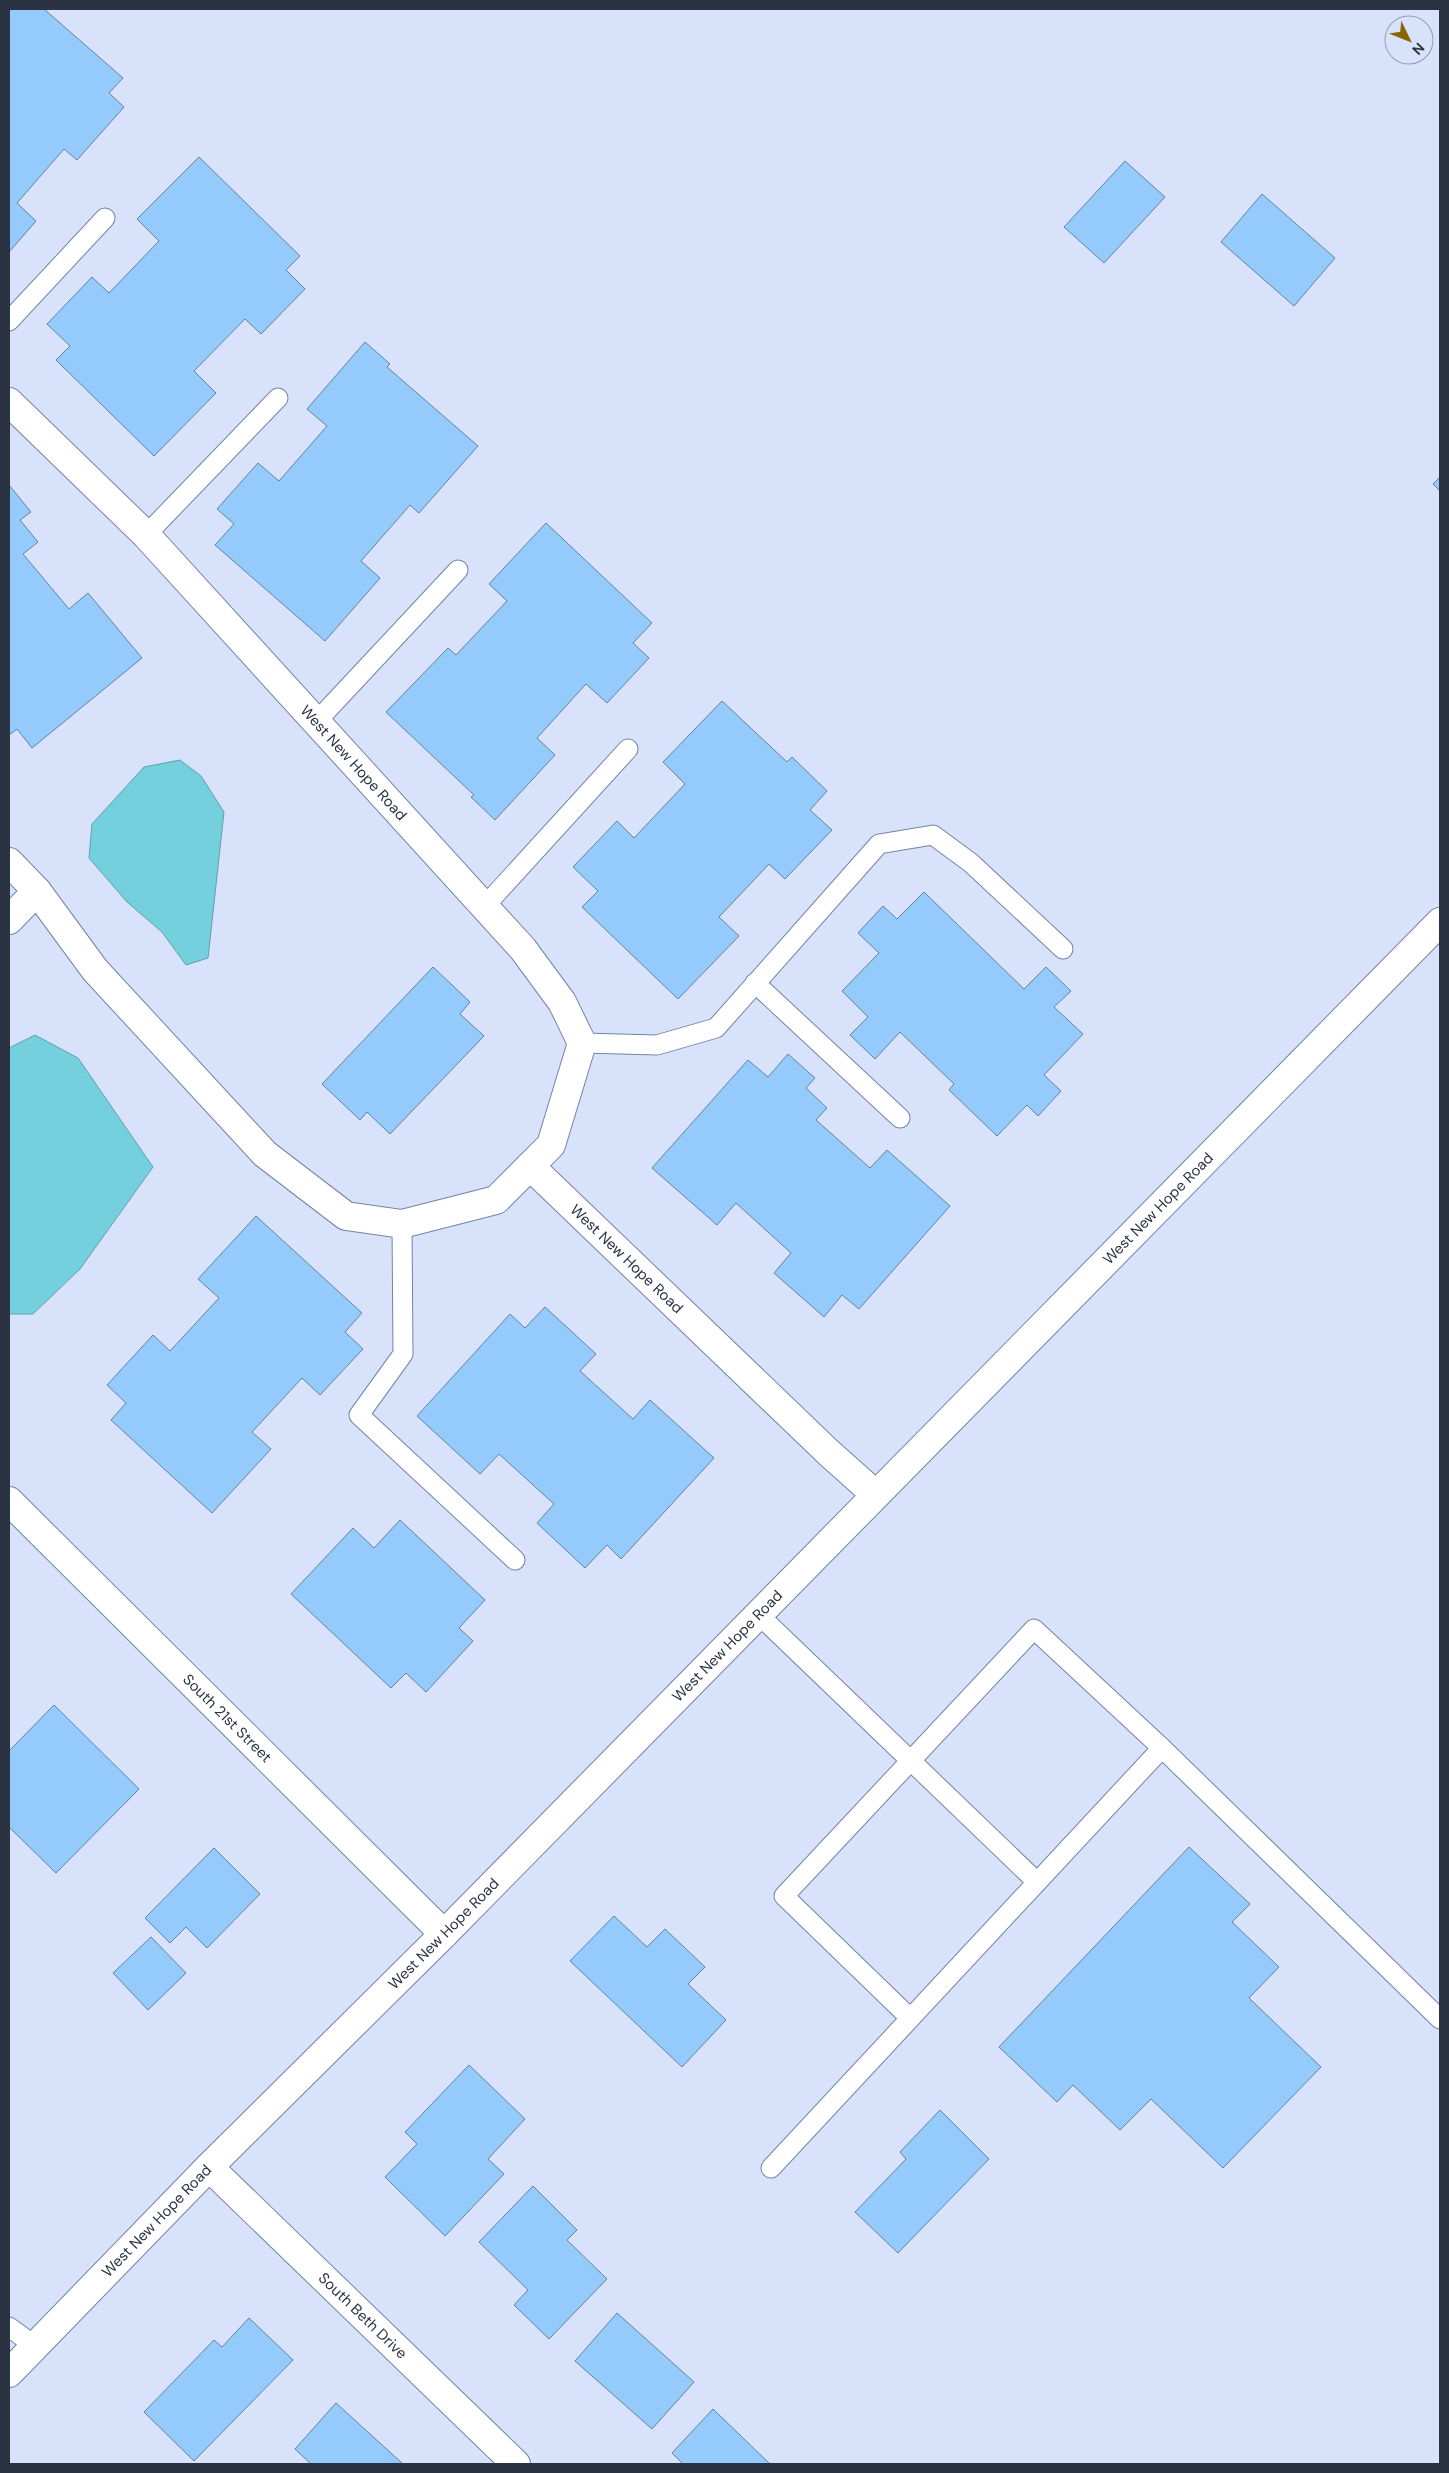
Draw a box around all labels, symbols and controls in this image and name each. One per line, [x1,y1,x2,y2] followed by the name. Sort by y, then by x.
[1384,15,1434,65] north arrow
[1408,39,1429,59] text: N
[296,701,411,825] street label: West New Hope Road
[1099,1148,1218,1269] street label: West New Hope Road
[566,1200,688,1318] street label: West New Hope Road
[668,1586,787,1706] street label: West New Hope Road
[179,1670,276,1767] street label: South 21st Street
[384,1874,504,1994] street label: West New Hope Road
[97,2160,216,2281] street label: West New Hope Road
[314,2268,411,2363] street label: South Beth Drive

